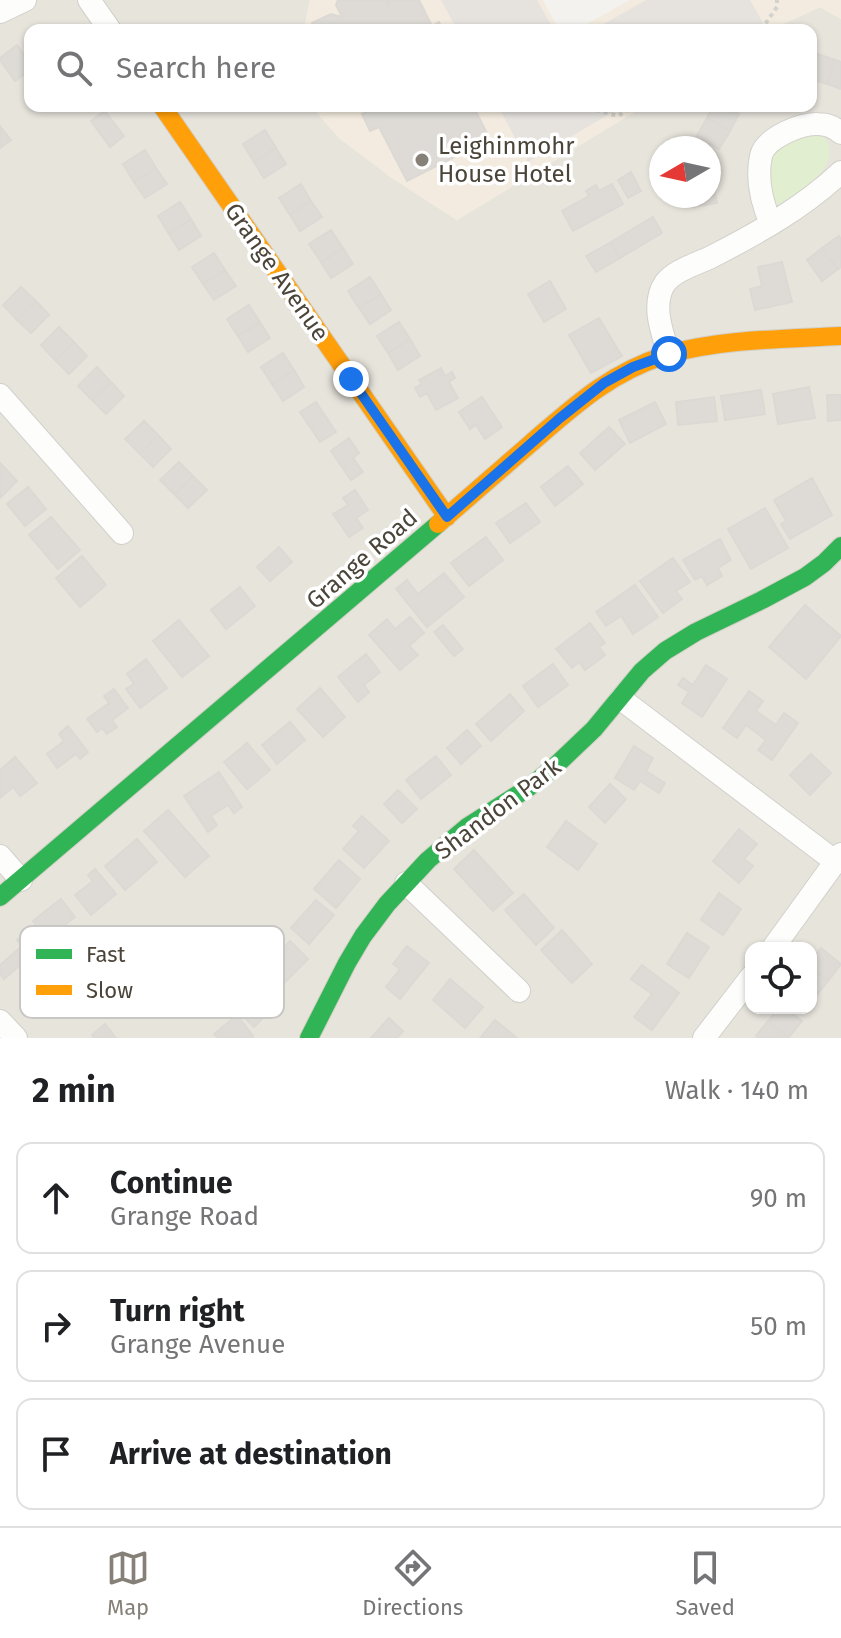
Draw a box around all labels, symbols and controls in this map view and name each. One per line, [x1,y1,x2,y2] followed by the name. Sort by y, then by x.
[24,24,817,112] search box
[52,46,96,90] icon: search
[116,50,276,86] text: Search here
[438,132,575,188] place label: Leighinmohr House Hotel
[649,136,721,208] north arrow
[413,151,431,169] marker: Leighinmohr House Hotel
[219,198,335,346] street label: Grange Avenue
[651,336,687,372] route start
[333,361,369,397] route end
[301,503,423,615] street label: Grange Road
[430,752,567,865] street label: Shandon Park
[20,926,284,1018] legend
[86,941,126,968] text: Fast
[745,942,817,1014] map controls
[745,942,817,1014] button: locate
[86,977,133,1004] text: Slow
[32,1070,116,1111] text: 2 min
[665,1075,809,1106] text: Walk · 140 m
[110,1165,233,1201] text: Continue
[34,1176,78,1220] icon: ahead
[750,1183,807,1214] text: 90 m
[110,1201,259,1232] text: Grange Road
[110,1293,245,1329] text: Turn right
[34,1304,78,1348] icon: right
[750,1311,807,1342] text: 50 m
[110,1329,285,1360] text: Grange Avenue
[34,1432,78,1476] icon: arrive
[110,1436,392,1472] text: Arrive at destination
[106,1546,150,1621] tab: Map
[362,1546,463,1621] tab: Directions
[675,1546,735,1621] tab: Saved

